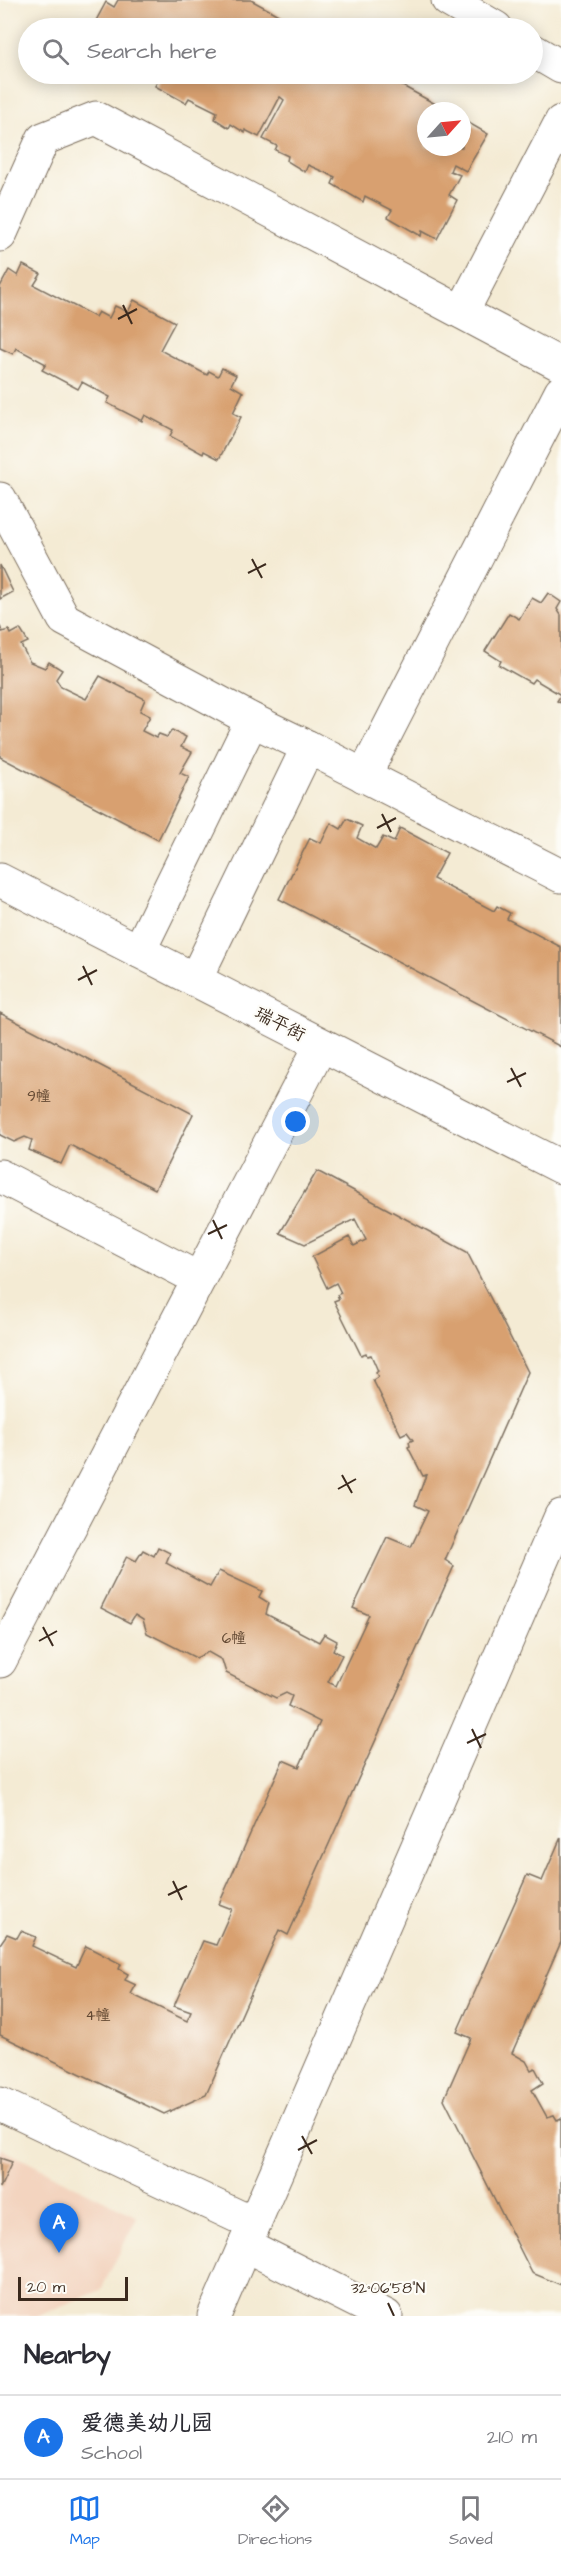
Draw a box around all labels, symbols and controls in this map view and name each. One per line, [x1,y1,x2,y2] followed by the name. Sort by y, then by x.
[18,18,543,84] search box
[39,35,72,68] icon: search
[87,36,217,67] text: Search here
[417,102,471,156] north arrow
[250,1001,310,1047] street label: 瑞平街
[27,1086,51,1107] house number: 9幢
[281,1107,310,1136] your location
[222,1628,246,1649] house number: 6幢
[85,2005,111,2026] house number: 4幢
[40,2204,78,2253] pin: A
[18,2274,128,2302] scale bar
[27,2276,65,2298] text: 20 m
[351,2278,425,2299] text: 32°06'58"N
[24,2337,111,2373] text: Nearby
[81,2408,213,2439] text: 爱德美幼儿园
[37,2423,50,2451] text: A
[487,2423,537,2451] text: 210 m
[81,2439,142,2467] text: School
[68,2492,101,2550] tab: Map
[238,2492,312,2550] tab: Directions
[449,2492,493,2550] tab: Saved

